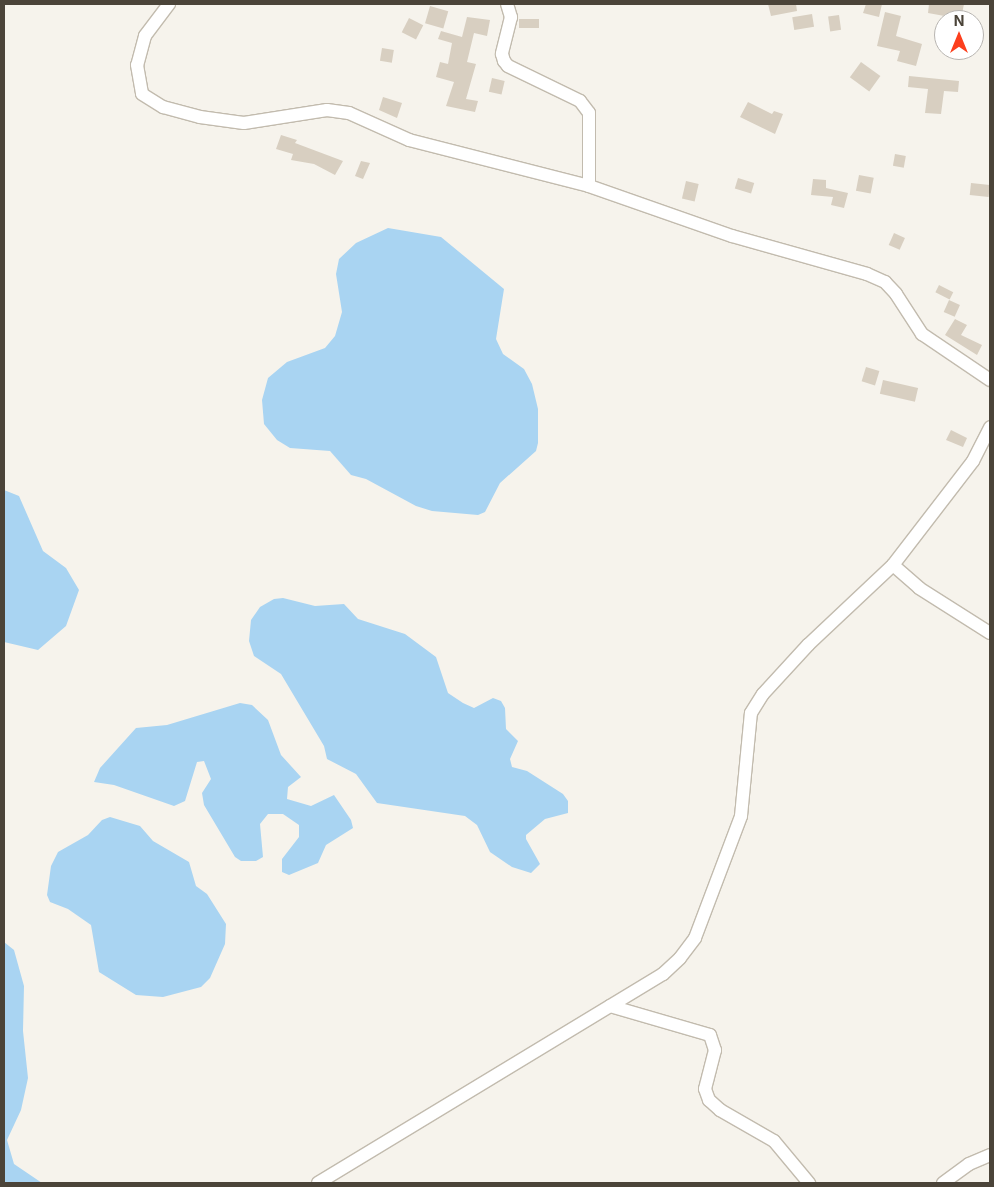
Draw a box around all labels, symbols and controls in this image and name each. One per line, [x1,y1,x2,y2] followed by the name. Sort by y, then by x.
[934,10,984,60] north arrow
[954,12,964,29] text: N

